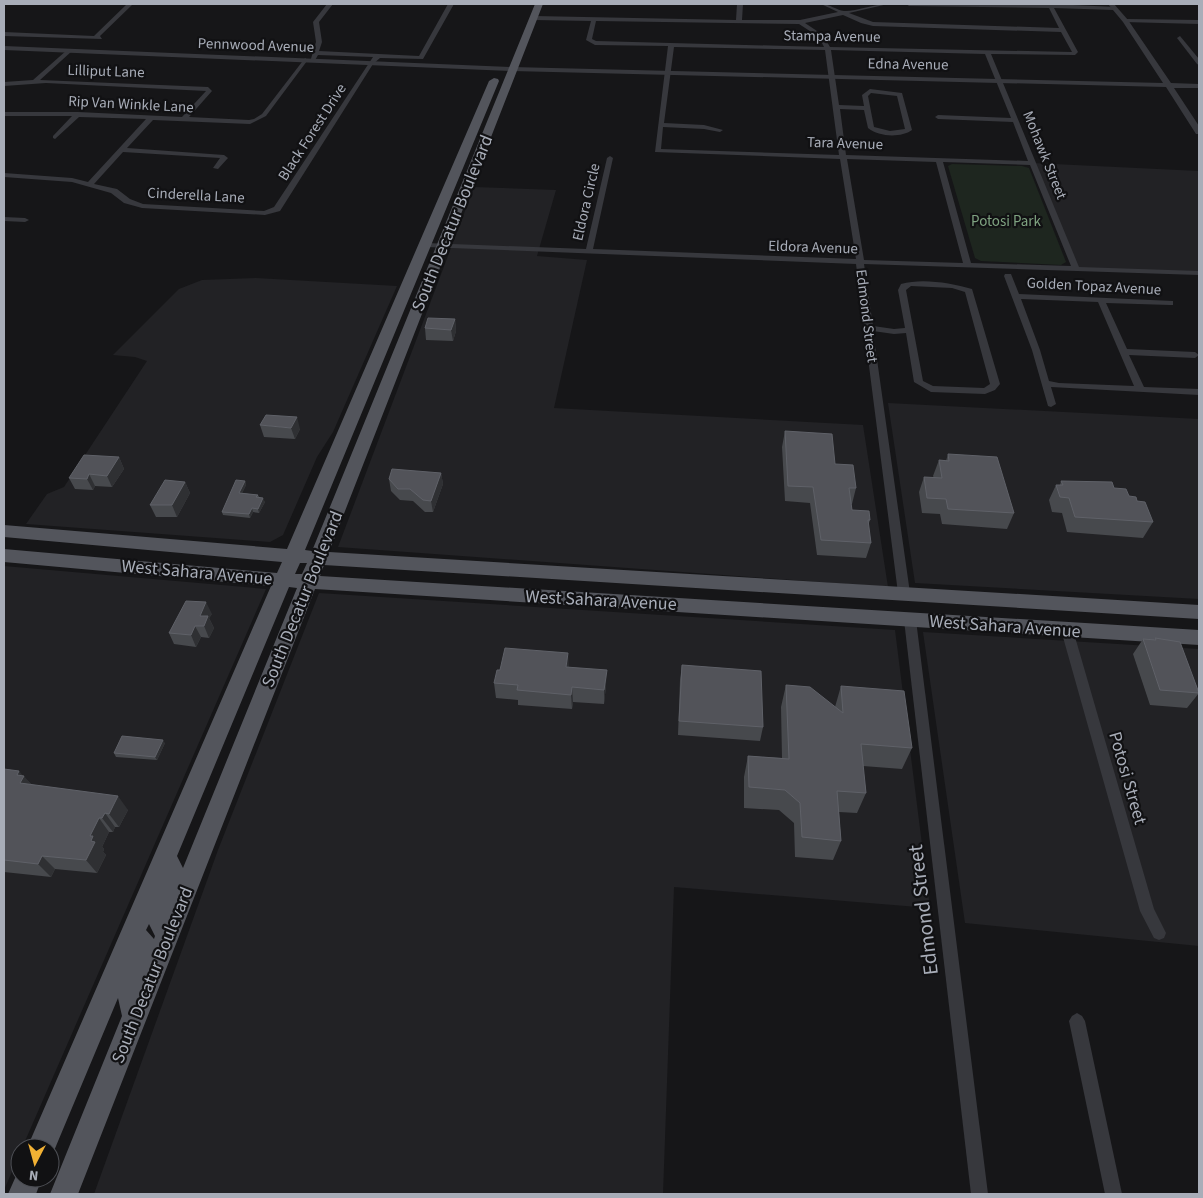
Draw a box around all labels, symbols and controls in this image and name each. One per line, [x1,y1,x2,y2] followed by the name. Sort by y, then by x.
[783,25,881,48] street label: Stampa Avenue
[197,33,315,58] street label: Pennwood Avenue
[867,53,949,76] street label: Edna Avenue
[67,60,145,83] street label: Lilliput Lane
[273,80,352,185] street label: Black Forest Drive
[68,91,194,118] street label: Rip Van Winkle Lane
[1017,108,1072,202] street label: Mohawk Street
[406,131,499,315] street label: South Decatur Boulevard
[807,132,883,155] street label: Tara Avenue
[567,161,606,243] street label: Eldora Circle
[147,182,245,209] street label: Cinderella Lane
[971,211,1042,232] park label: Potosi Park
[768,235,858,260] street label: Eldora Avenue
[850,268,883,364] street label: Edmond Street
[1026,272,1162,301] street label: Golden Topaz Avenue
[256,507,349,691] street label: South Decatur Boulevard
[120,553,274,592] street label: West Sahara Avenue
[525,584,677,617] street label: West Sahara Avenue
[929,609,1081,644] street label: West Sahara Avenue
[1102,729,1153,827] street label: Potosi Street
[900,843,946,977] street label: Edmond Street
[106,883,199,1067] street label: South Decatur Boulevard
[10,1138,60,1188] north arrow
[28,1165,39,1185] text: N

